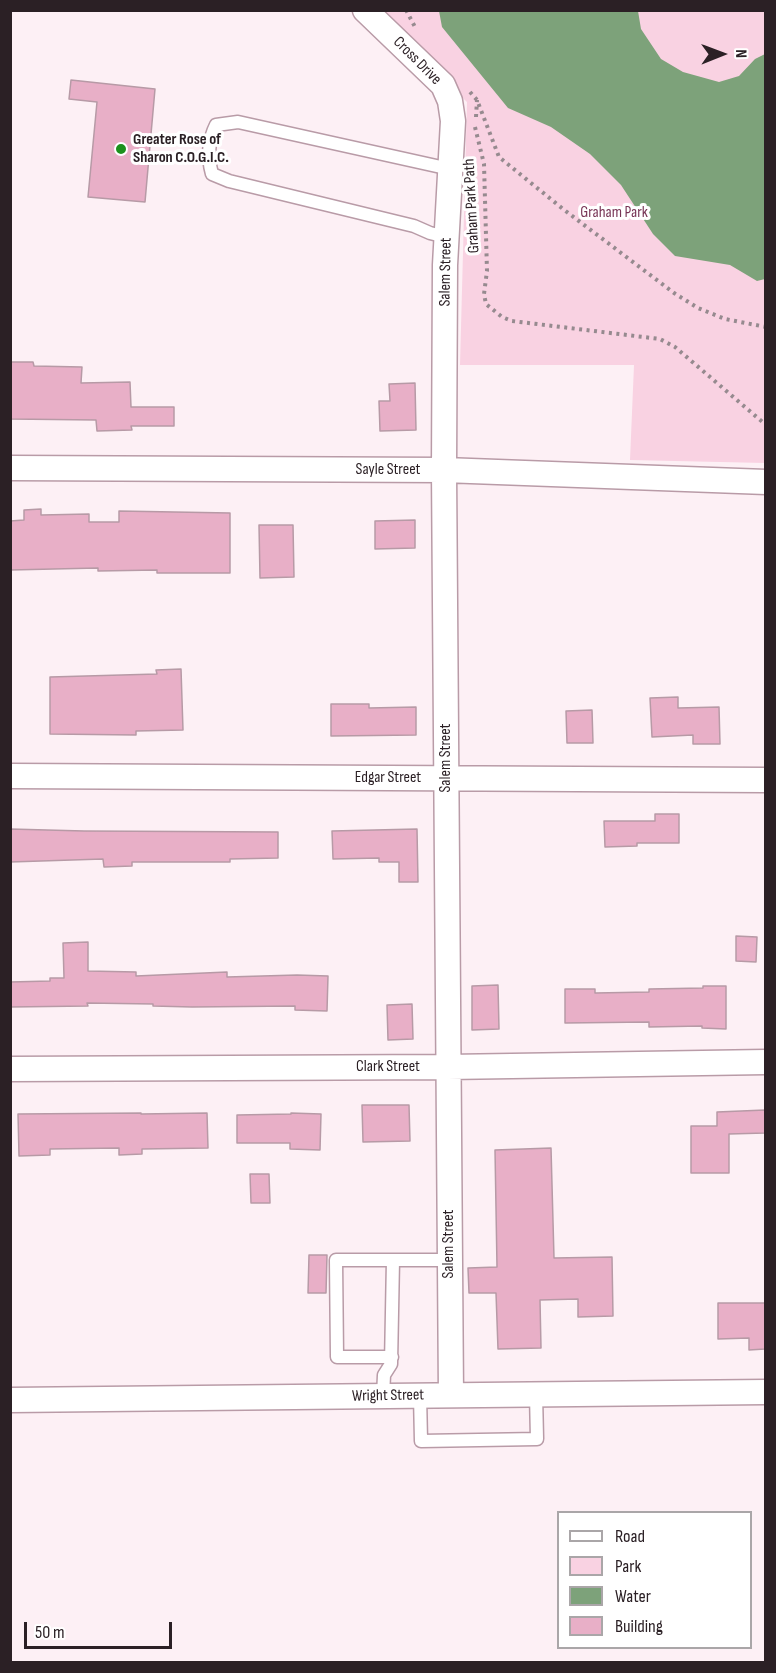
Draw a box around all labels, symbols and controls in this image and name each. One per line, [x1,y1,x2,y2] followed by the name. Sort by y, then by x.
[692,24,752,84] north arrow
[389,33,445,89] street label: Cross Drive
[731,49,750,58] text: N
[133,130,229,168] place label: Greater Rose of Sharon C.O.G.I.C.
[114,142,128,156] marker: Greater Rose of Sharon C.O.G.I.C.
[460,158,484,254] street label: Graham Park Path
[580,203,648,223] park label: Graham Park
[436,237,456,307] street label: Salem Street
[356,460,420,480] street label: Sayle Street
[436,724,456,792] street label: Salem Street
[355,768,421,788] street label: Edgar Street
[356,1057,420,1077] street label: Clark Street
[439,1210,459,1278] street label: Salem Street
[352,1386,424,1406] street label: Wright Street
[557,1511,752,1649] legend
[615,1526,645,1547] text: Road
[615,1556,641,1577] text: Park
[615,1586,651,1607] text: Water
[27,1610,176,1648] scale bar
[615,1616,663,1637] text: Building
[35,1622,65,1643] text: 50 m

